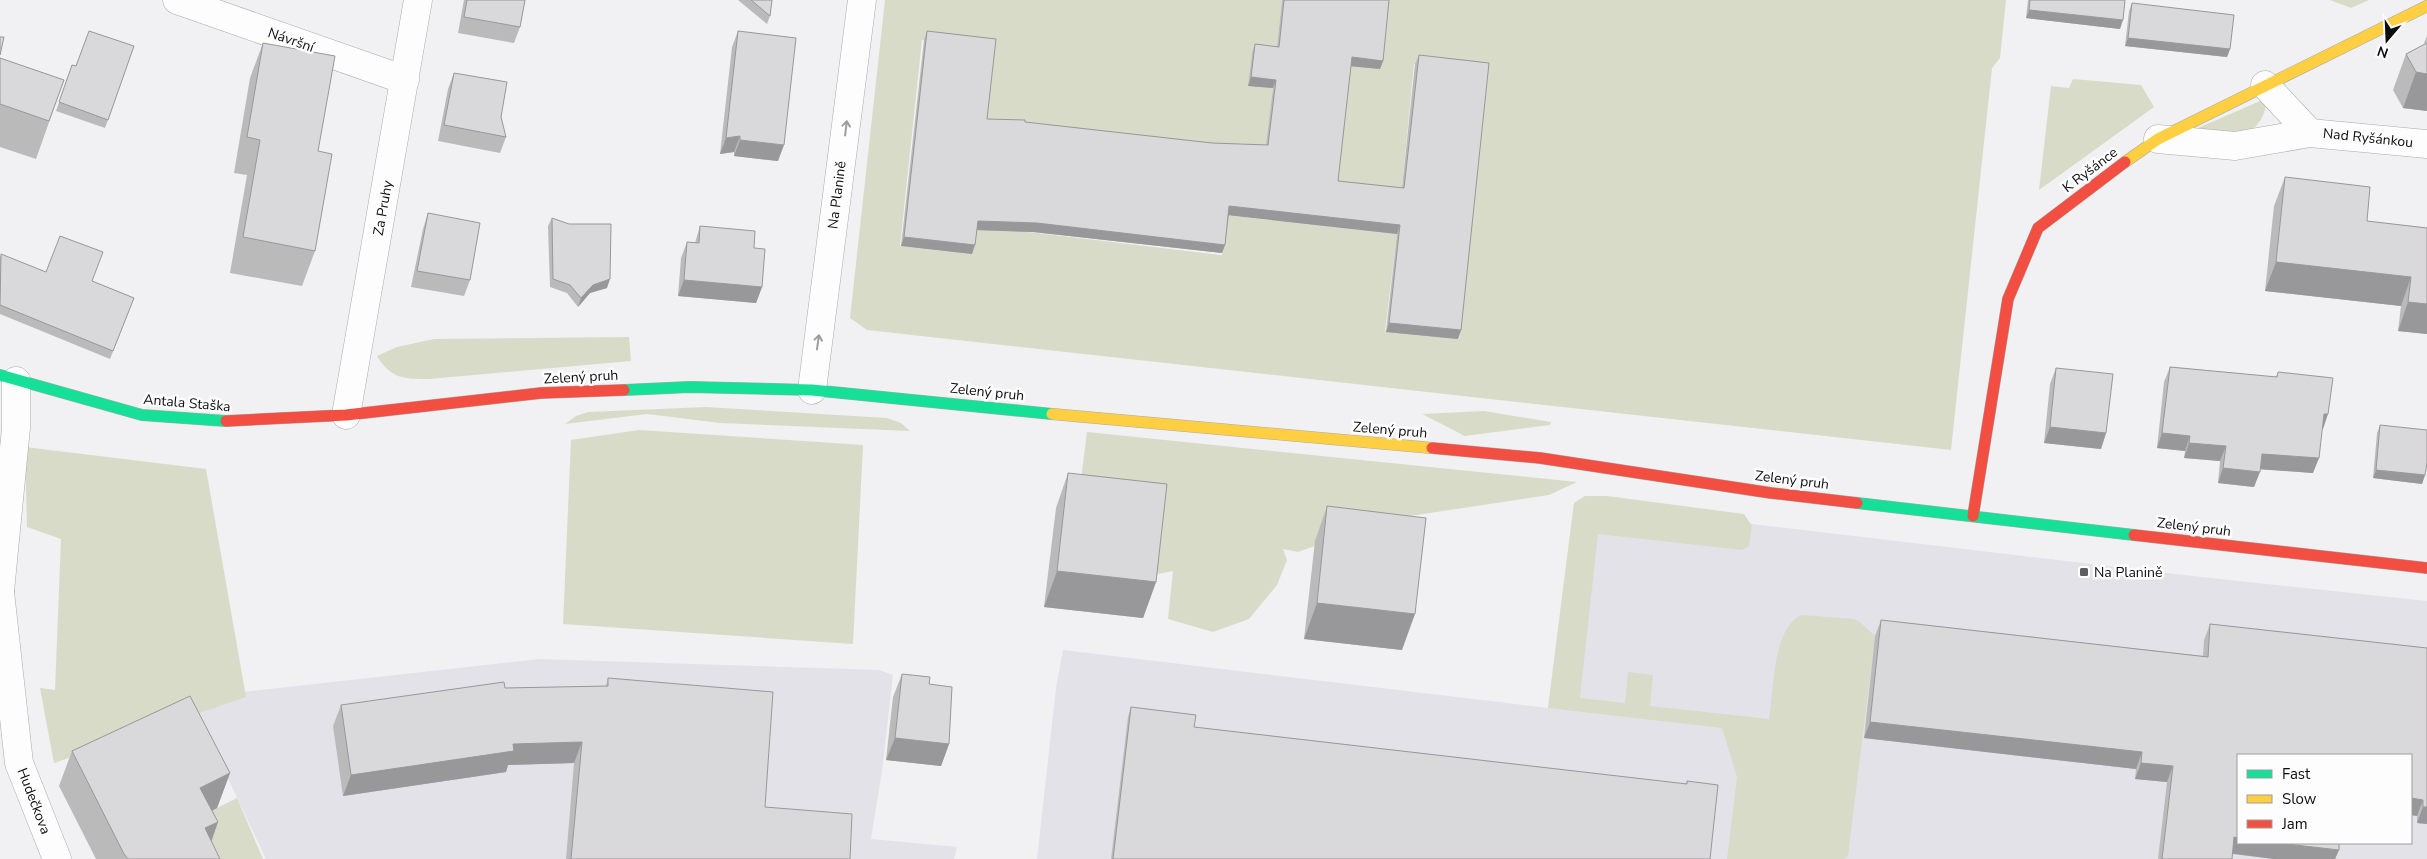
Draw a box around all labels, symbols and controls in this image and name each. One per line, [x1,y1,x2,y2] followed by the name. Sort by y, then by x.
[2362,15,2412,65] north arrow
[265,23,317,57] street label: Návršní
[2375,41,2391,63] text: N
[841,121,851,137] one-way arrow
[2322,124,2414,152] street label: Nad Ryšánkou
[2058,143,2122,197] street label: K Ryšánce
[823,160,851,230] street label: Na Planině
[369,178,397,237] street label: Za Pruhy
[813,334,823,350] one-way arrow
[543,366,619,388] street label: Zelený pruh
[949,379,1025,405] street label: Zelený pruh
[143,390,231,416] street label: Antala Staška
[1352,417,1428,443] street label: Zelený pruh
[1754,466,1830,494] street label: Zelený pruh
[2156,513,2232,541] street label: Zelený pruh
[2094,563,2162,582] place label: Na Planině
[2078,566,2090,578] marker: Na Planině
[2237,754,2412,844] legend
[2282,764,2311,784] text: Fast
[13,765,55,837] street label: Hudečkova
[2282,789,2317,809] text: Slow
[2281,814,2308,834] text: Jam

